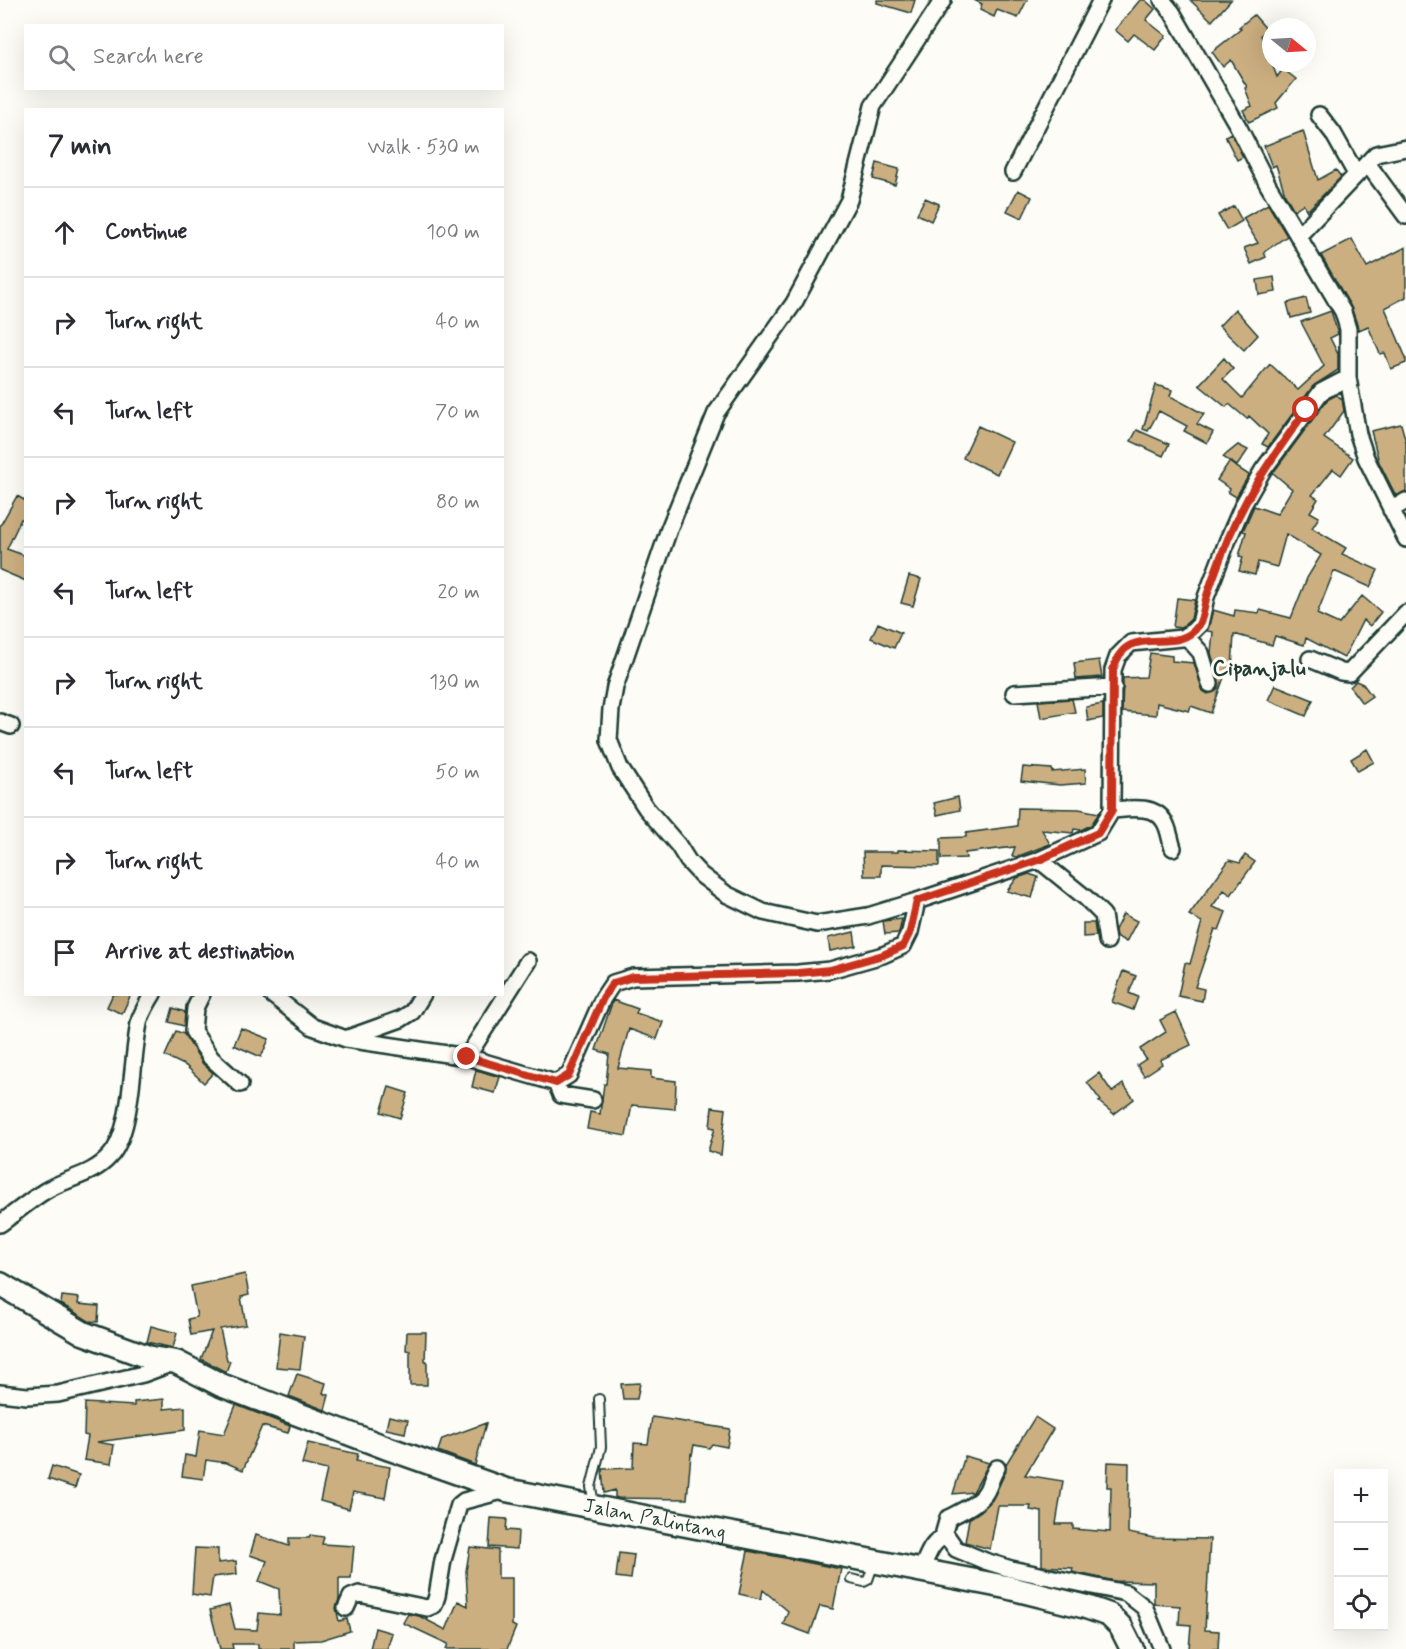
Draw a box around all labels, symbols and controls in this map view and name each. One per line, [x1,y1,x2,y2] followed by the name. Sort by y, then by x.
[1262,18,1316,72] north arrow
[24,24,504,90] search box
[45,41,78,74] icon: search
[93,43,204,71] text: Search here
[48,130,112,164] text: 7 min
[368,134,480,161] text: Walk · 530 m
[48,216,81,249] icon: ahead
[105,218,187,246] text: Continue
[426,219,480,246] text: 100 m
[48,306,81,339] icon: right
[105,308,203,336] text: Turn right
[436,309,480,336] text: 40 m
[48,396,81,429] icon: left
[1292,396,1318,422] route start
[105,398,193,426] text: Turn left
[435,399,480,426] text: 70 m
[48,486,81,519] icon: right
[105,488,203,516] text: Turn right
[436,489,480,516] text: 80 m
[48,576,81,609] icon: left
[105,578,193,606] text: Turn left
[437,579,480,606] text: 20 m
[1212,655,1306,683] district label: Cipanjalu
[48,666,81,699] icon: right
[105,668,203,696] text: Turn right
[429,669,480,696] text: 130 m
[48,756,81,789] icon: left
[105,758,193,786] text: Turn left
[435,759,480,786] text: 50 m
[48,846,81,879] icon: right
[105,848,203,876] text: Turn right
[436,849,480,876] text: 40 m
[48,936,81,969] icon: arrive
[105,938,295,966] text: Arrive at destination
[453,1043,479,1069] route end
[1334,1469,1388,1631] map controls
[1334,1469,1388,1523] button: +
[581,1492,729,1546] street label: Jalan Palintang
[1334,1523,1388,1577] button: −
[1334,1577,1388,1631] button: locate

